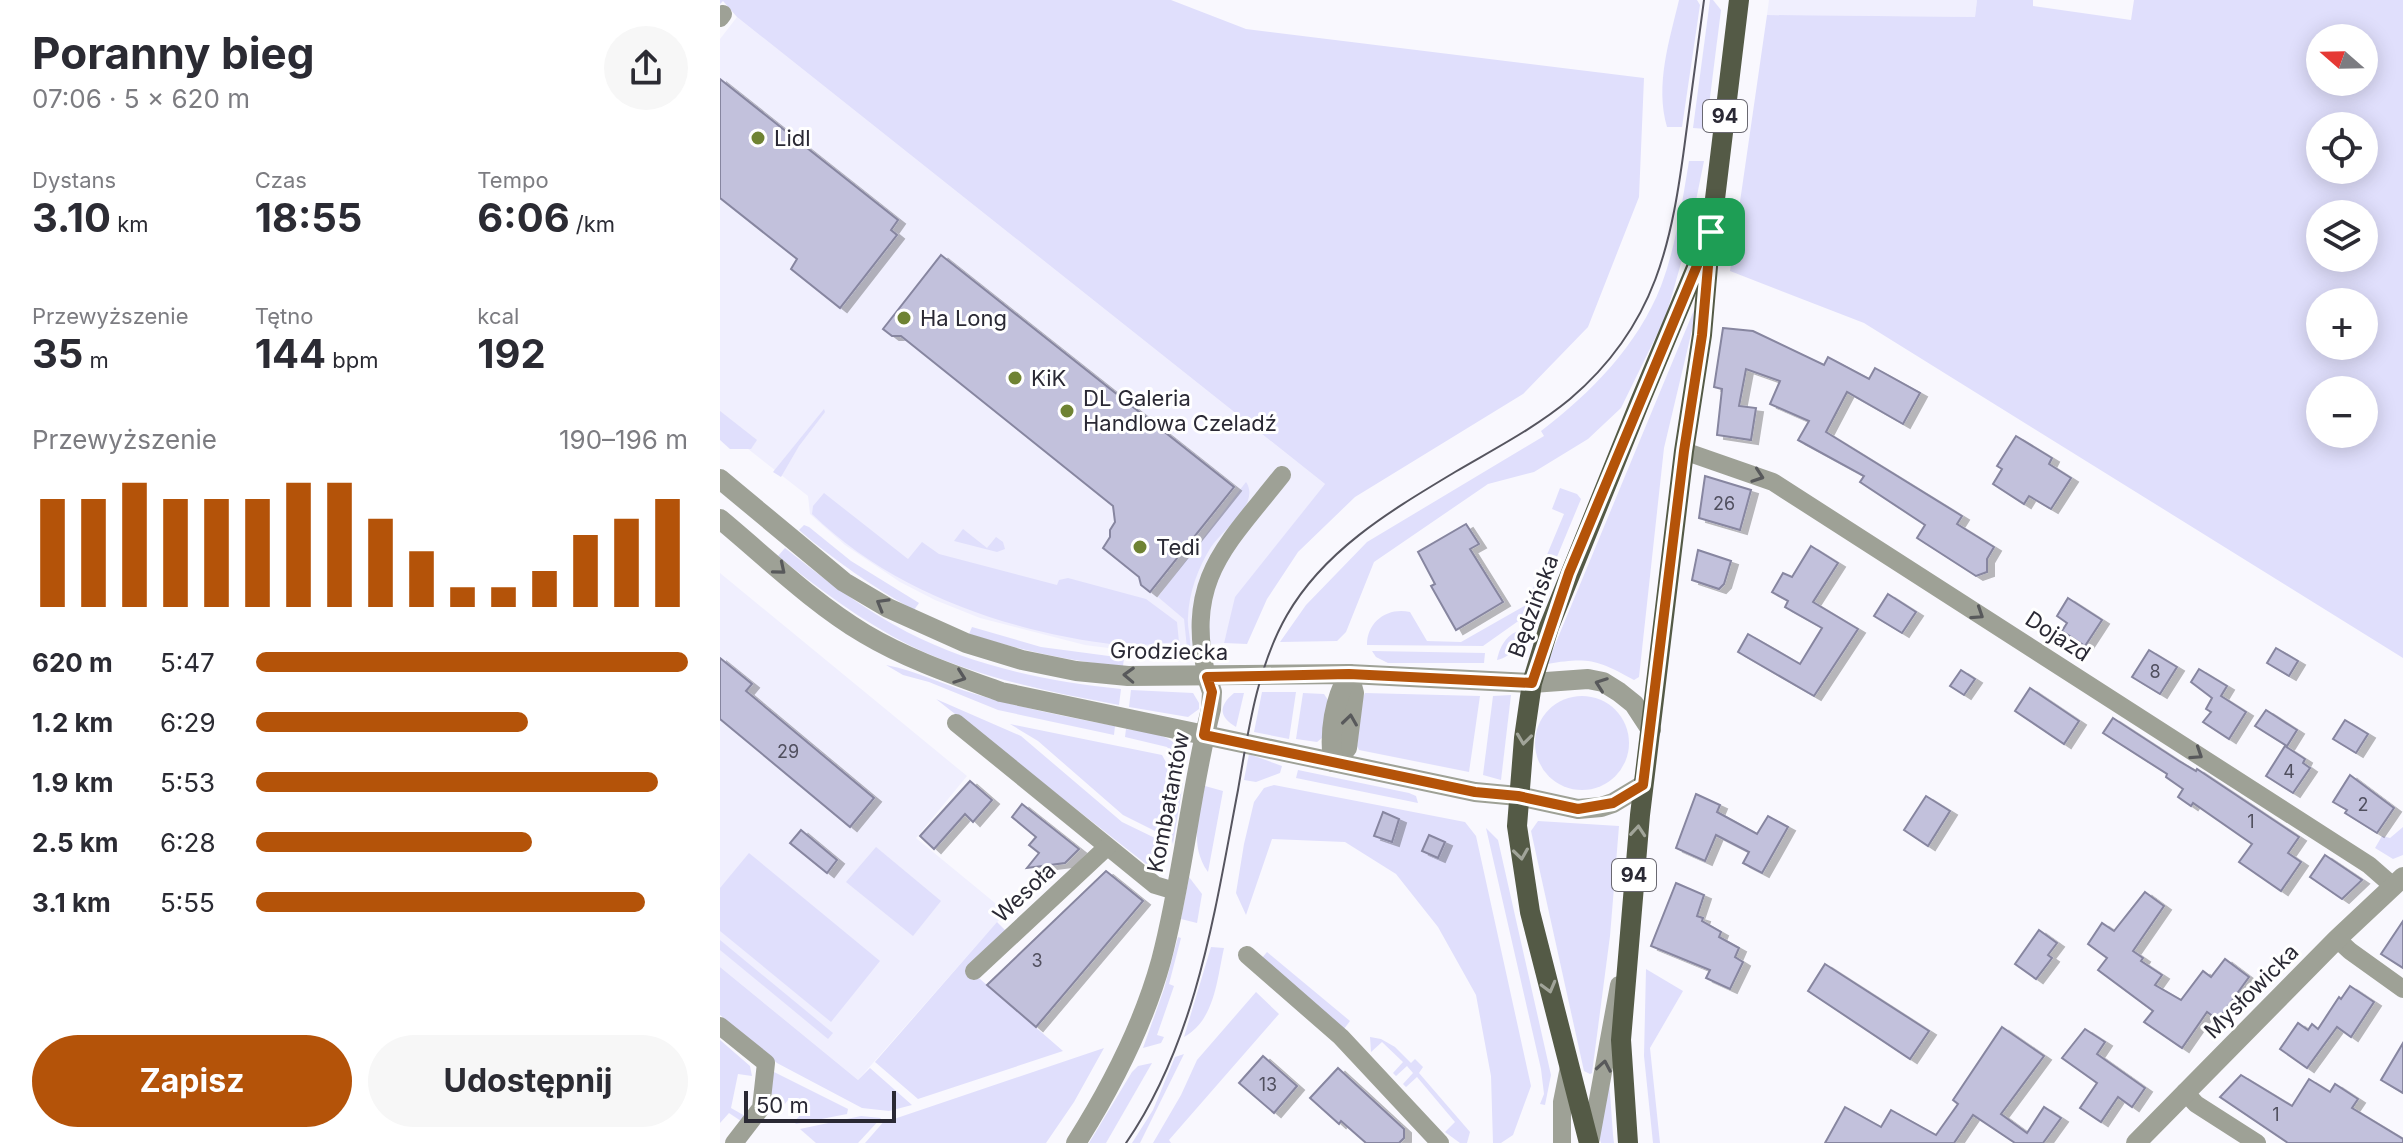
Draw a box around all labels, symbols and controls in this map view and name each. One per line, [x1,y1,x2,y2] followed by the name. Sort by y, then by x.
[2306,24,2378,96] north arrow
[2306,24,2378,448] map controls
[32,26,315,80] text: Poranny bieg
[604,26,688,110] button: share
[32,83,250,114] text: 07:06 · 5 × 620 m
[1703,100,1747,132] road number: 94
[2306,112,2378,184] button: locate
[774,125,811,151] place label: Lidl
[749,129,767,147] marker: Lidl
[32,167,116,193] text: Dystans
[255,167,307,193] text: Czas
[477,167,549,193] text: Tempo
[32,193,111,242] text: 3.10
[255,193,362,242] text: 18:55
[477,193,570,242] text: 6:06
[1677,198,1745,266] pin
[2306,200,2378,272] button: layers
[1689,210,1733,254] icon: arrive
[111,211,149,237] text: km
[570,211,615,237] text: /km
[2306,288,2378,360] button: +
[32,303,189,329] text: Przewyższenie
[255,303,313,329] text: Tętno
[477,303,519,329] text: kcal
[920,305,1007,331] place label: Ha Long
[895,309,913,327] marker: Ha Long
[32,329,83,378] text: 35
[255,329,326,378] text: 144
[477,329,546,378] text: 192
[83,347,109,373] text: m
[326,347,378,373] text: bpm
[1031,365,1066,391] place label: KiK
[1006,369,1024,387] marker: KiK
[2306,376,2378,448] button: −
[1083,385,1277,436] place label: DL Galeria Handlowa Czeladź
[1058,402,1076,420] marker: DL Galeria Handlowa Czeladź
[32,424,217,455] text: Przewyższenie
[559,424,688,455] text: 190–196 m
[1750,467,1764,483] one-way arrow
[1713,493,1735,514] house number: 26
[1156,534,1200,560] place label: Tedi
[1131,538,1149,556] marker: Tedi
[1502,551,1564,661] street label: Będzińska
[771,559,785,574] one-way arrow
[876,598,891,614] one-way arrow
[1969,604,1984,619] one-way arrow
[2021,605,2095,667] street label: Dojazd
[1110,637,1228,665] street label: Grodziecka
[32,647,113,678] text: 620 m
[160,647,215,678] text: 5:47
[2149,661,2161,682] house number: 8
[1122,667,1135,684] one-way arrow
[952,668,966,684] one-way arrow
[1595,677,1609,694] one-way arrow
[32,707,113,738] text: 1.2 km
[160,707,216,738] text: 6:29
[1341,713,1358,727] one-way arrow
[1142,729,1194,875] street label: Kombatantów
[1516,732,1533,746] one-way arrow
[777,741,799,762] house number: 29
[2188,745,2202,760] one-way arrow
[2283,761,2295,782] house number: 4
[32,767,113,798] text: 1.9 km
[160,767,215,798] text: 5:53
[2358,794,2368,815] house number: 2
[2247,811,2255,832] house number: 1
[1630,825,1647,838] one-way arrow
[32,827,118,858] text: 2.5 km
[160,827,216,858] text: 6:28
[1512,847,1529,861] one-way arrow
[987,857,1061,927] street label: Wesoła
[1612,859,1656,891] road number: 94
[32,887,111,918] text: 3.1 km
[160,887,215,918] text: 5:55
[2199,939,2303,1043] street label: Mysłowicka
[1031,950,1043,971] house number: 3
[1540,980,1557,994] one-way arrow
[32,1035,352,1127] button: Zapisz
[368,1035,688,1127] button: Udostępnij
[1594,1059,1611,1073] one-way arrow
[1259,1074,1277,1095] house number: 13
[744,1087,896,1123] scale bar
[756,1092,809,1118] text: 50 m
[2272,1104,2280,1125] house number: 1

